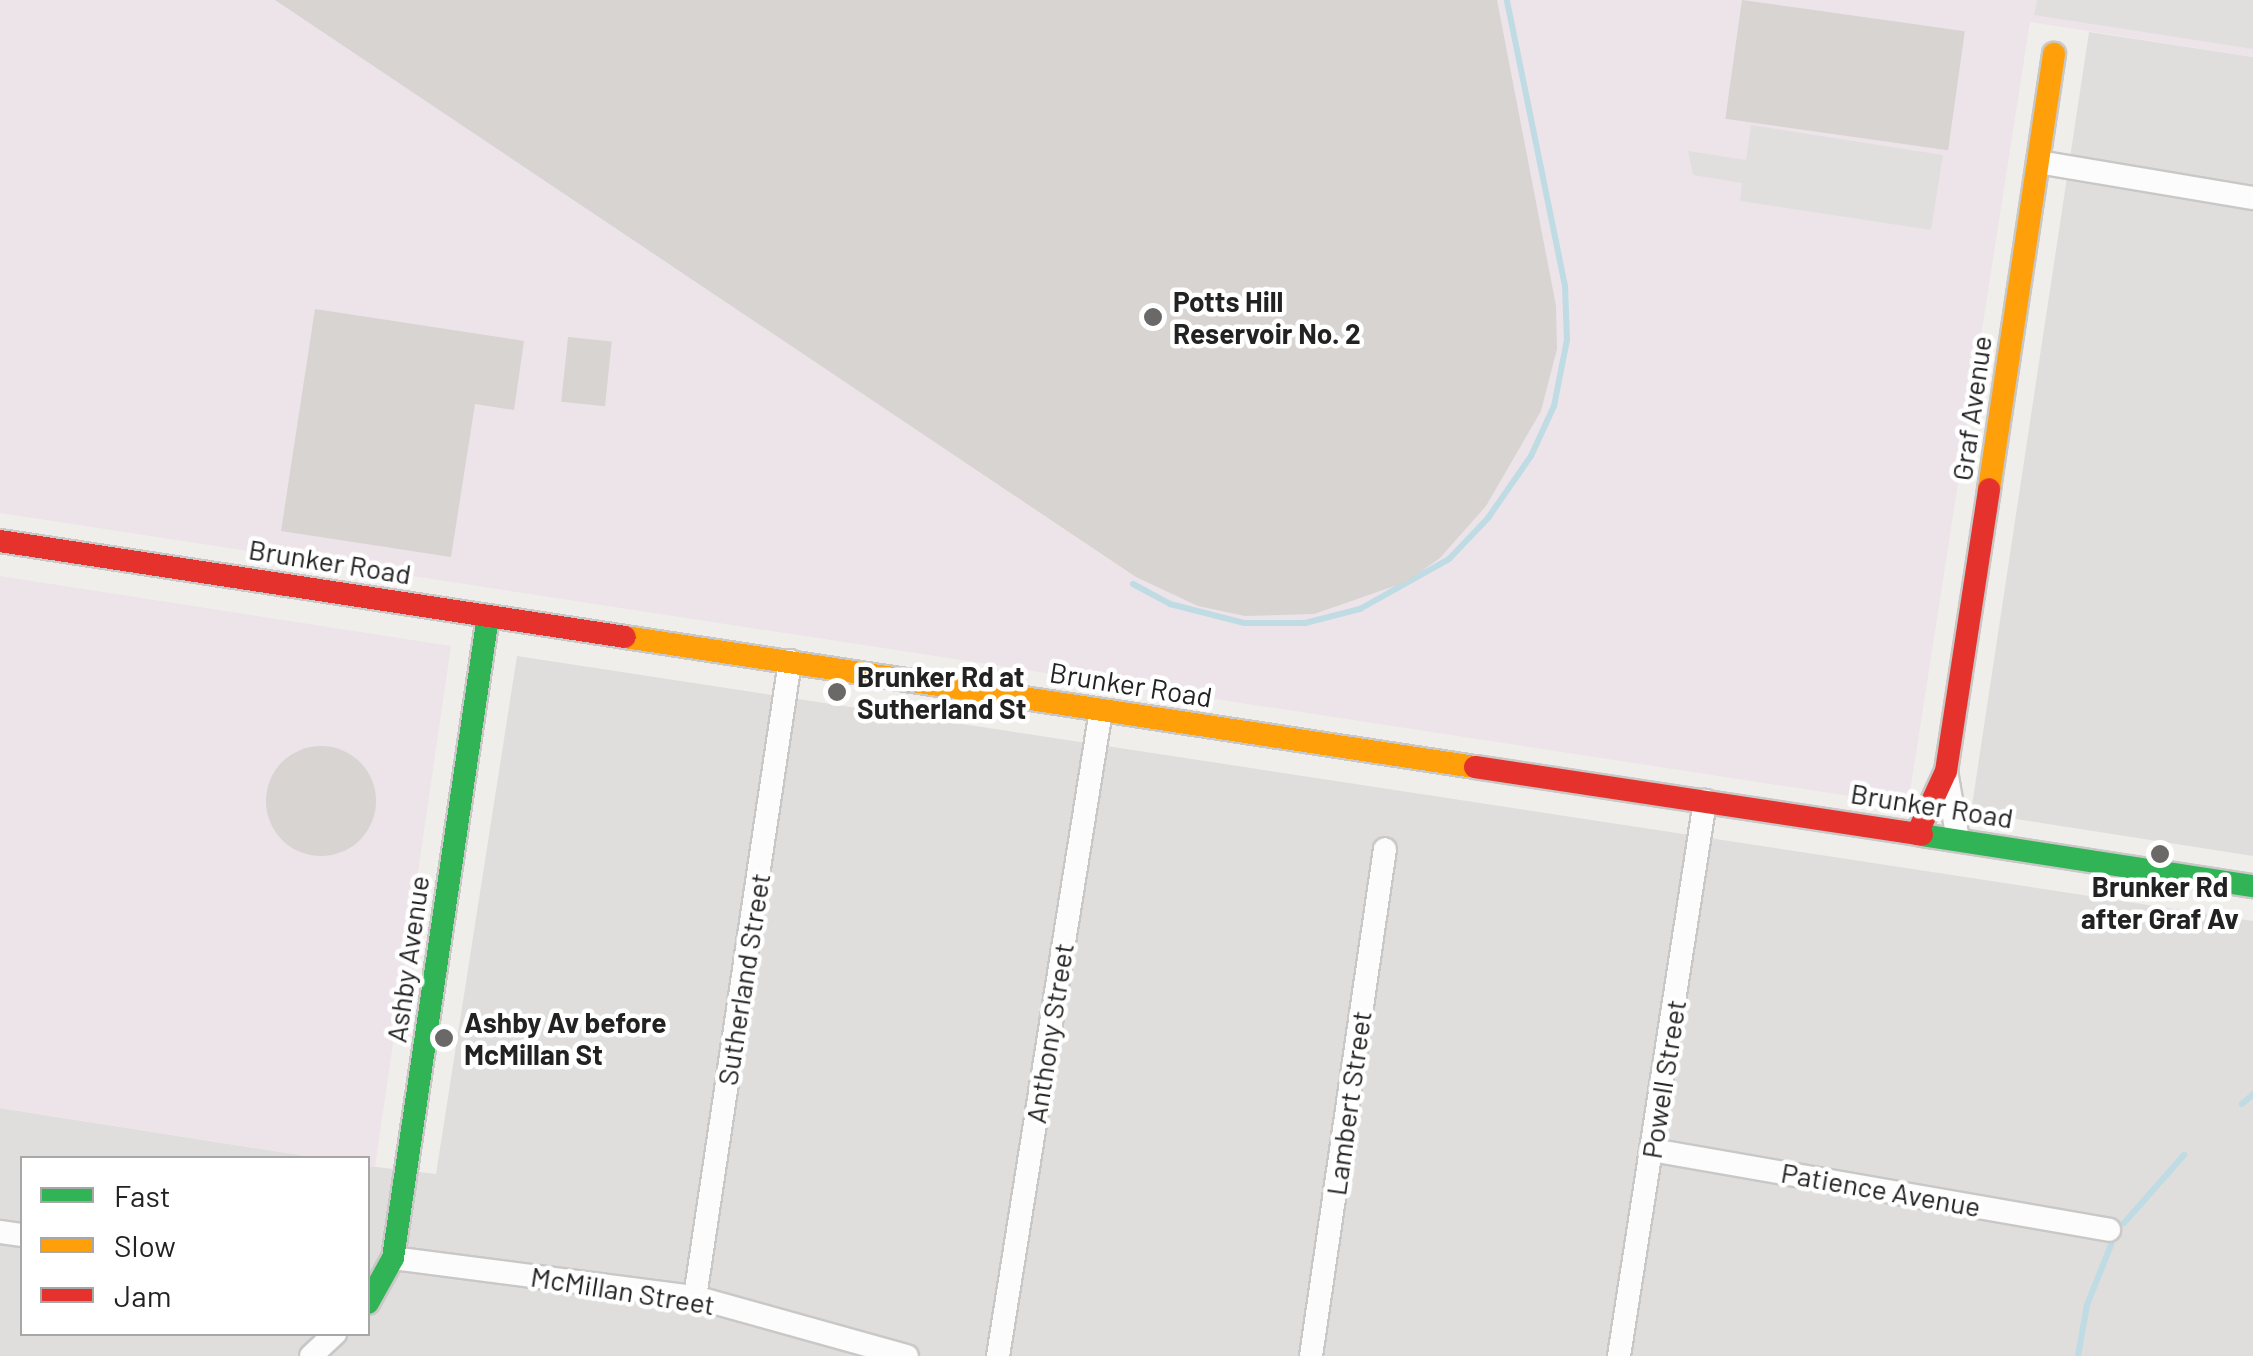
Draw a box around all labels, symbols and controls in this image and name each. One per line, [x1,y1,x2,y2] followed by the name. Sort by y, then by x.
[1173,284,1361,350] place label: Potts Hill Reservoir No. 2
[1142,306,1164,328] marker: Potts Hill Reservoir No. 2
[1944,333,1998,483] street label: Graf Avenue
[246,532,414,590] street label: Brunker Road
[1047,655,1215,713] street label: Brunker Road
[857,659,1026,725] place label: Brunker Rd at Sutherland St
[826,681,848,703] marker: Brunker Rd at Sutherland St
[1848,776,2016,834] street label: Brunker Road
[2149,843,2171,865] marker: Brunker Rd after Graf Av
[2081,869,2239,935] place label: Brunker Rd after Graf Av
[710,870,776,1088] street label: Sutherland Street
[379,873,435,1045] street label: Ashby Avenue
[1018,940,1080,1126] street label: Anthony Street
[1634,997,1692,1161] street label: Powell Street
[464,1005,666,1071] place label: Ashby Av before McMillan St
[1318,1008,1378,1198] street label: Lambert Street
[433,1027,455,1049] marker: Ashby Av before McMillan St
[1779,1155,1983,1223] street label: Patience Avenue
[20,1156,370,1336] legend
[114,1177,171,1213] text: Fast
[114,1227,176,1263] text: Slow
[528,1259,718,1321] street label: McMillan Street
[114,1277,171,1313] text: Jam

